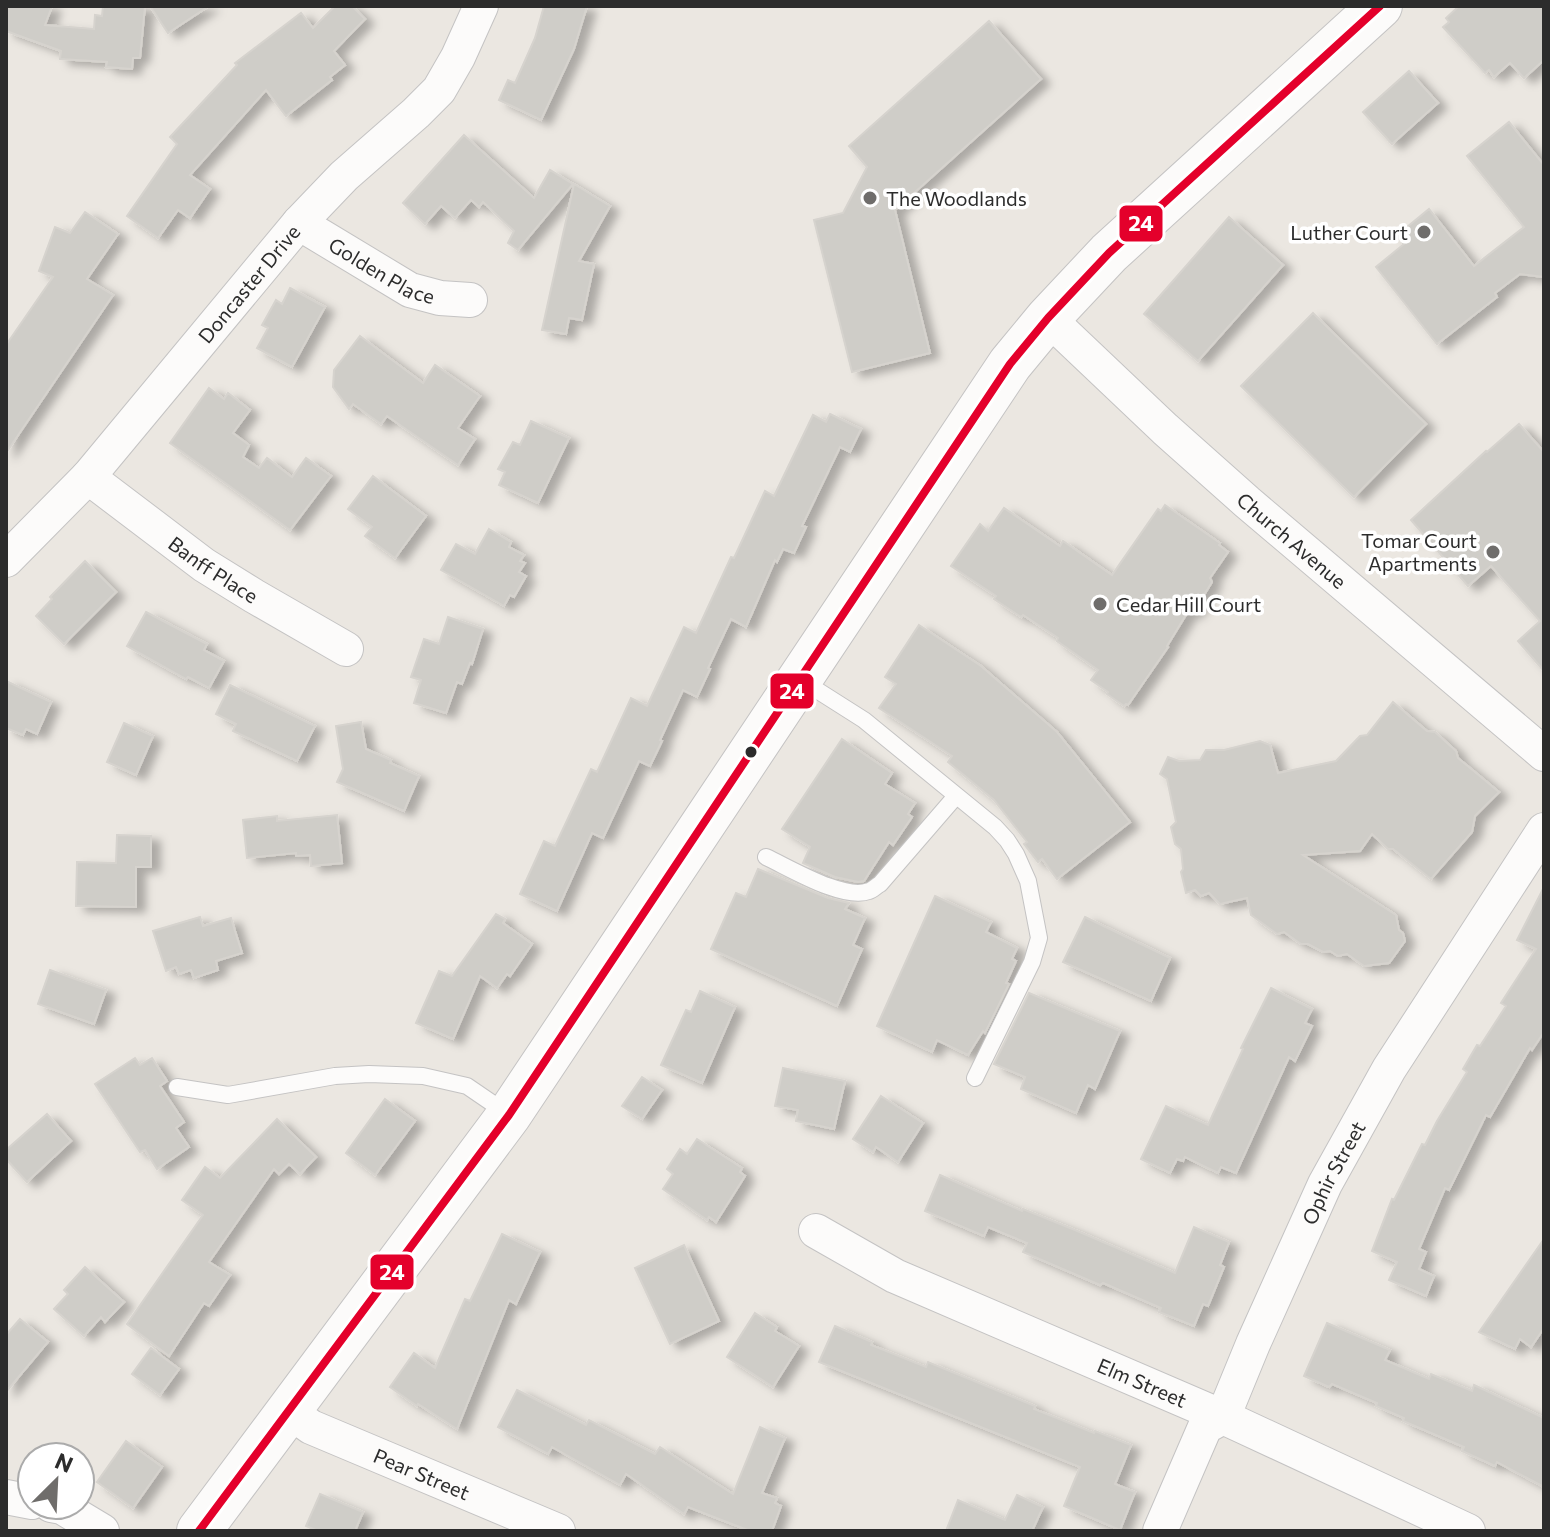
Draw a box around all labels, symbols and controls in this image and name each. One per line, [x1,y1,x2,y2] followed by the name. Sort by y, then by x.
[886,186,1027,210] place label: The Woodlands
[861,189,879,207] marker: The Woodlands
[1118,204,1164,243] line badge: 24
[1128,209,1154,236] text: 24
[193,220,305,348] street label: Doncaster Drive
[1290,220,1408,244] place label: Luther Court
[1415,223,1433,241] marker: Luther Court
[325,232,437,308] street label: Golden Place
[1232,487,1352,593] street label: Church Avenue
[1361,528,1477,575] place label: Tomar Court Apartments
[164,531,263,608] street label: Banff Place
[1484,543,1502,561] marker: Tomar Court Apartments
[1116,592,1261,616] place label: Cedar Hill Court
[1091,595,1109,613] marker: Cedar Hill Court
[769,672,815,710] line badge: 24
[779,677,805,704] text: 24
[743,744,759,760] unlabelled marker
[1296,1117,1370,1228] street label: Ophir Street
[369,1253,415,1291] line badge: 24
[379,1258,405,1285] text: 24
[1094,1353,1191,1412] street label: Elm Street
[16,1441,96,1521] north arrow
[370,1443,473,1504] street label: Pear Street
[51,1447,77,1478] text: N

